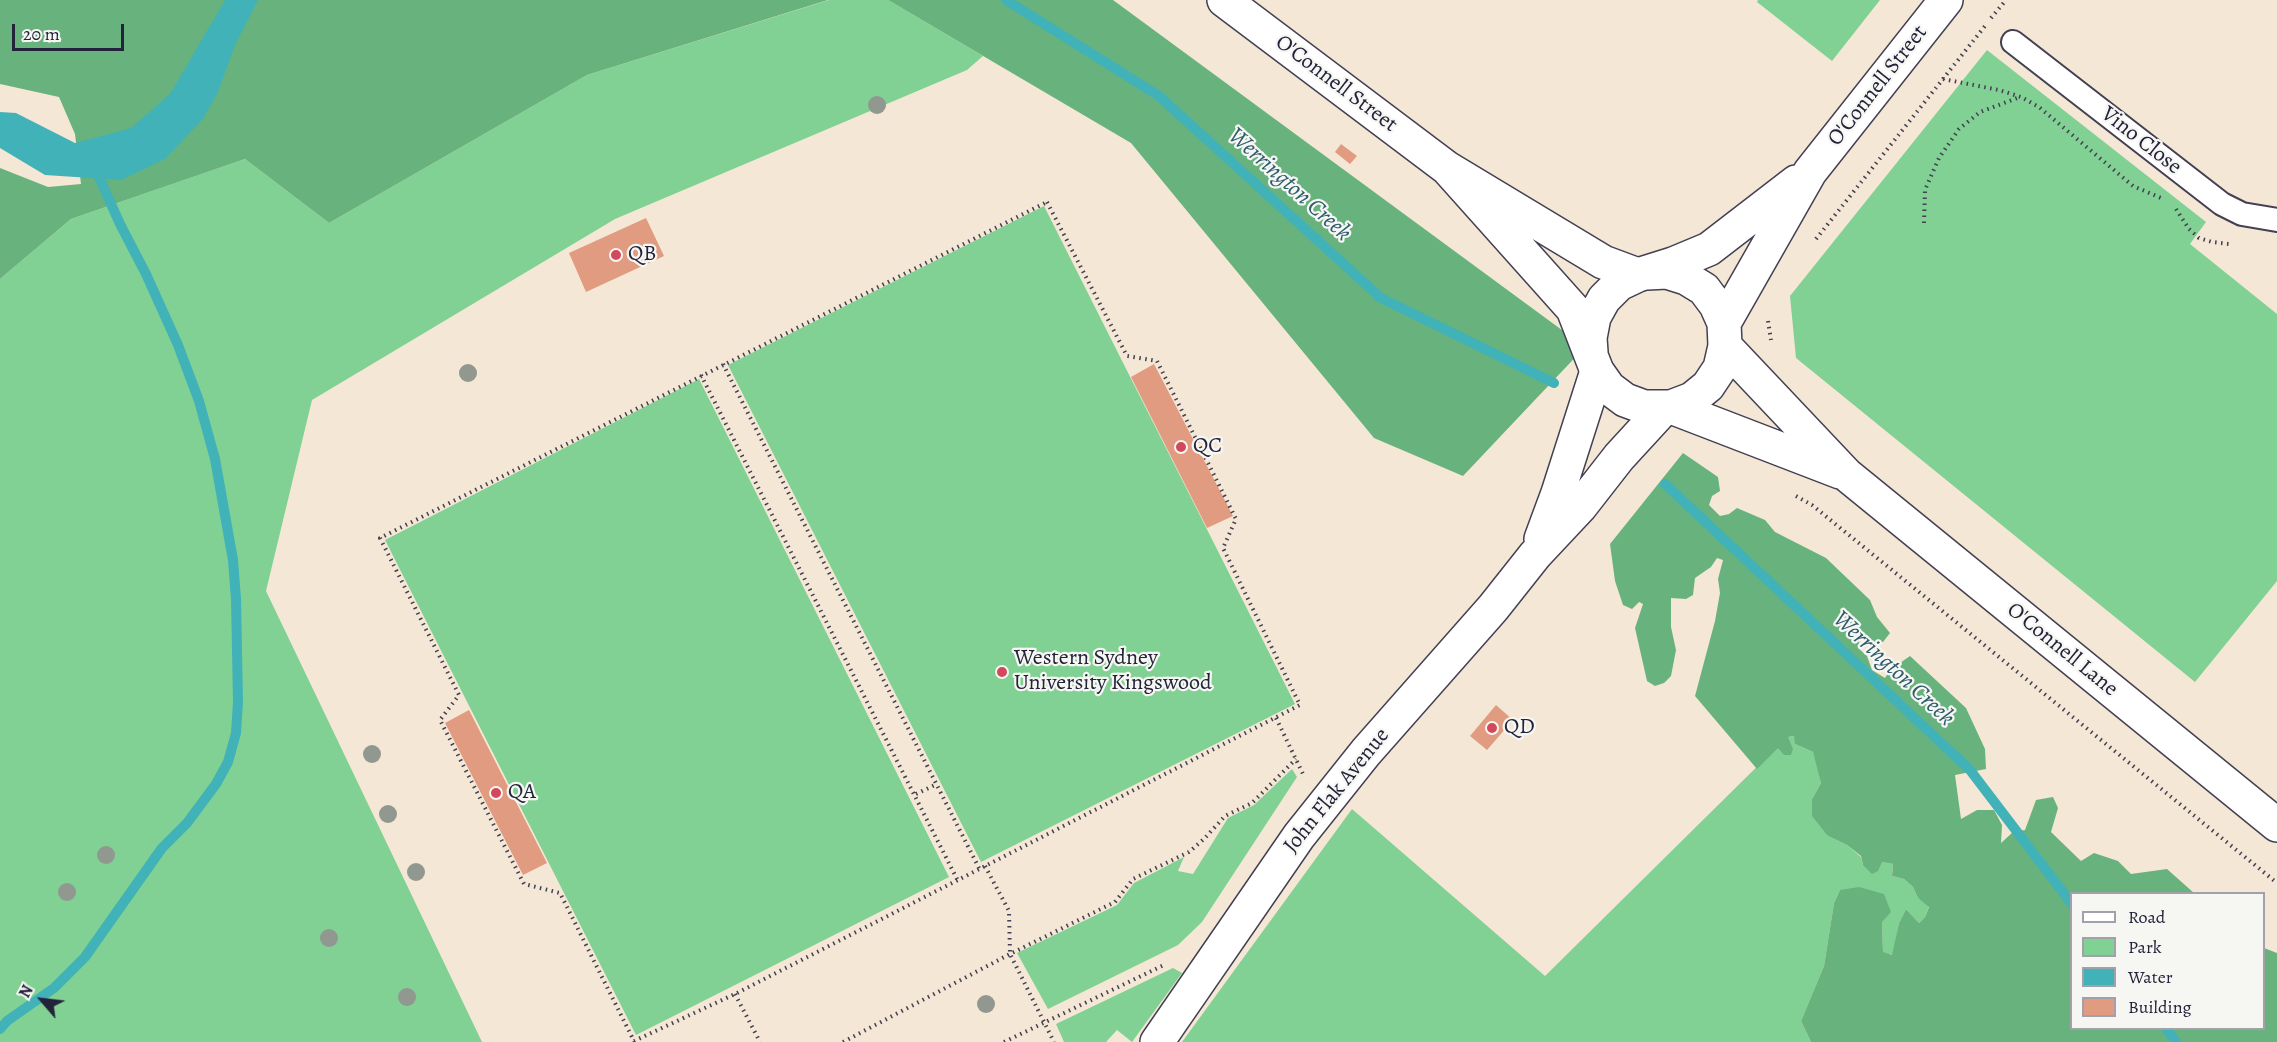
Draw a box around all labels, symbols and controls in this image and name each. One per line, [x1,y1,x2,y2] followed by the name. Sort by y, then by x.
[15,12,128,50] scale bar
[1823,20,1933,152] street label: O'Connell Street
[23,22,60,46] text: 20 m
[1270,30,1402,138] street label: O'Connell Street
[2095,101,2187,181] street label: Vino Close
[1221,122,1357,248] water label: Werrington Creek
[628,242,656,268] place label: QB
[609,248,623,262] marker: QB
[1193,434,1222,460] place label: QC
[1174,440,1188,454] marker: QC
[2001,597,2123,703] street label: O'Connell Lane
[1826,605,1960,733] water label: Werrington Creek
[1014,646,1212,698] place label: Western Sydney University Kingswood
[995,665,1009,679] marker: Western Sydney University Kingswood
[1504,715,1535,741] place label: QD
[1485,721,1499,735] marker: QD
[1279,723,1395,859] street label: John Flak Avenue
[508,780,536,806] place label: QA
[489,786,503,800] marker: QA
[2070,892,2265,1030] legend
[2128,905,2165,929] text: Road
[2128,935,2162,959] text: Park
[2128,965,2173,989] text: Water
[12,970,72,1030] north arrow
[14,981,39,1002] text: N
[2128,995,2192,1019] text: Building

